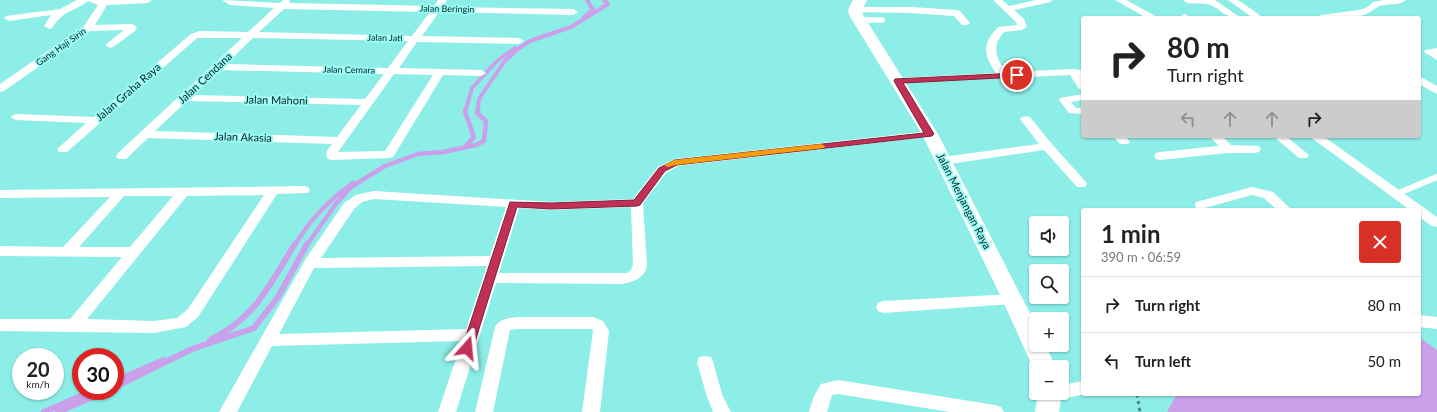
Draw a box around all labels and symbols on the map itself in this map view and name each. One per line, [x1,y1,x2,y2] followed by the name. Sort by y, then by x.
[419,3,475,14] street label: Jalan Beringin
[34,25,88,68] street label: Gang Haji Sirin
[367,32,403,43] street label: Jalan Jati
[175,49,234,106] street label: Jalan Cendana
[1000,58,1034,92] pin
[93,60,163,123] street label: Jalan Graha Raya
[323,64,375,75] street label: Jalan Cemara
[244,92,308,107] street label: Jalan Mahoni
[214,129,272,144] street label: Jalan Akasia
[934,150,994,251] street label: Jalan Menjangan Raya
[446,327,488,369] position arrow
[72,348,124,400] speed limit sign: 30

